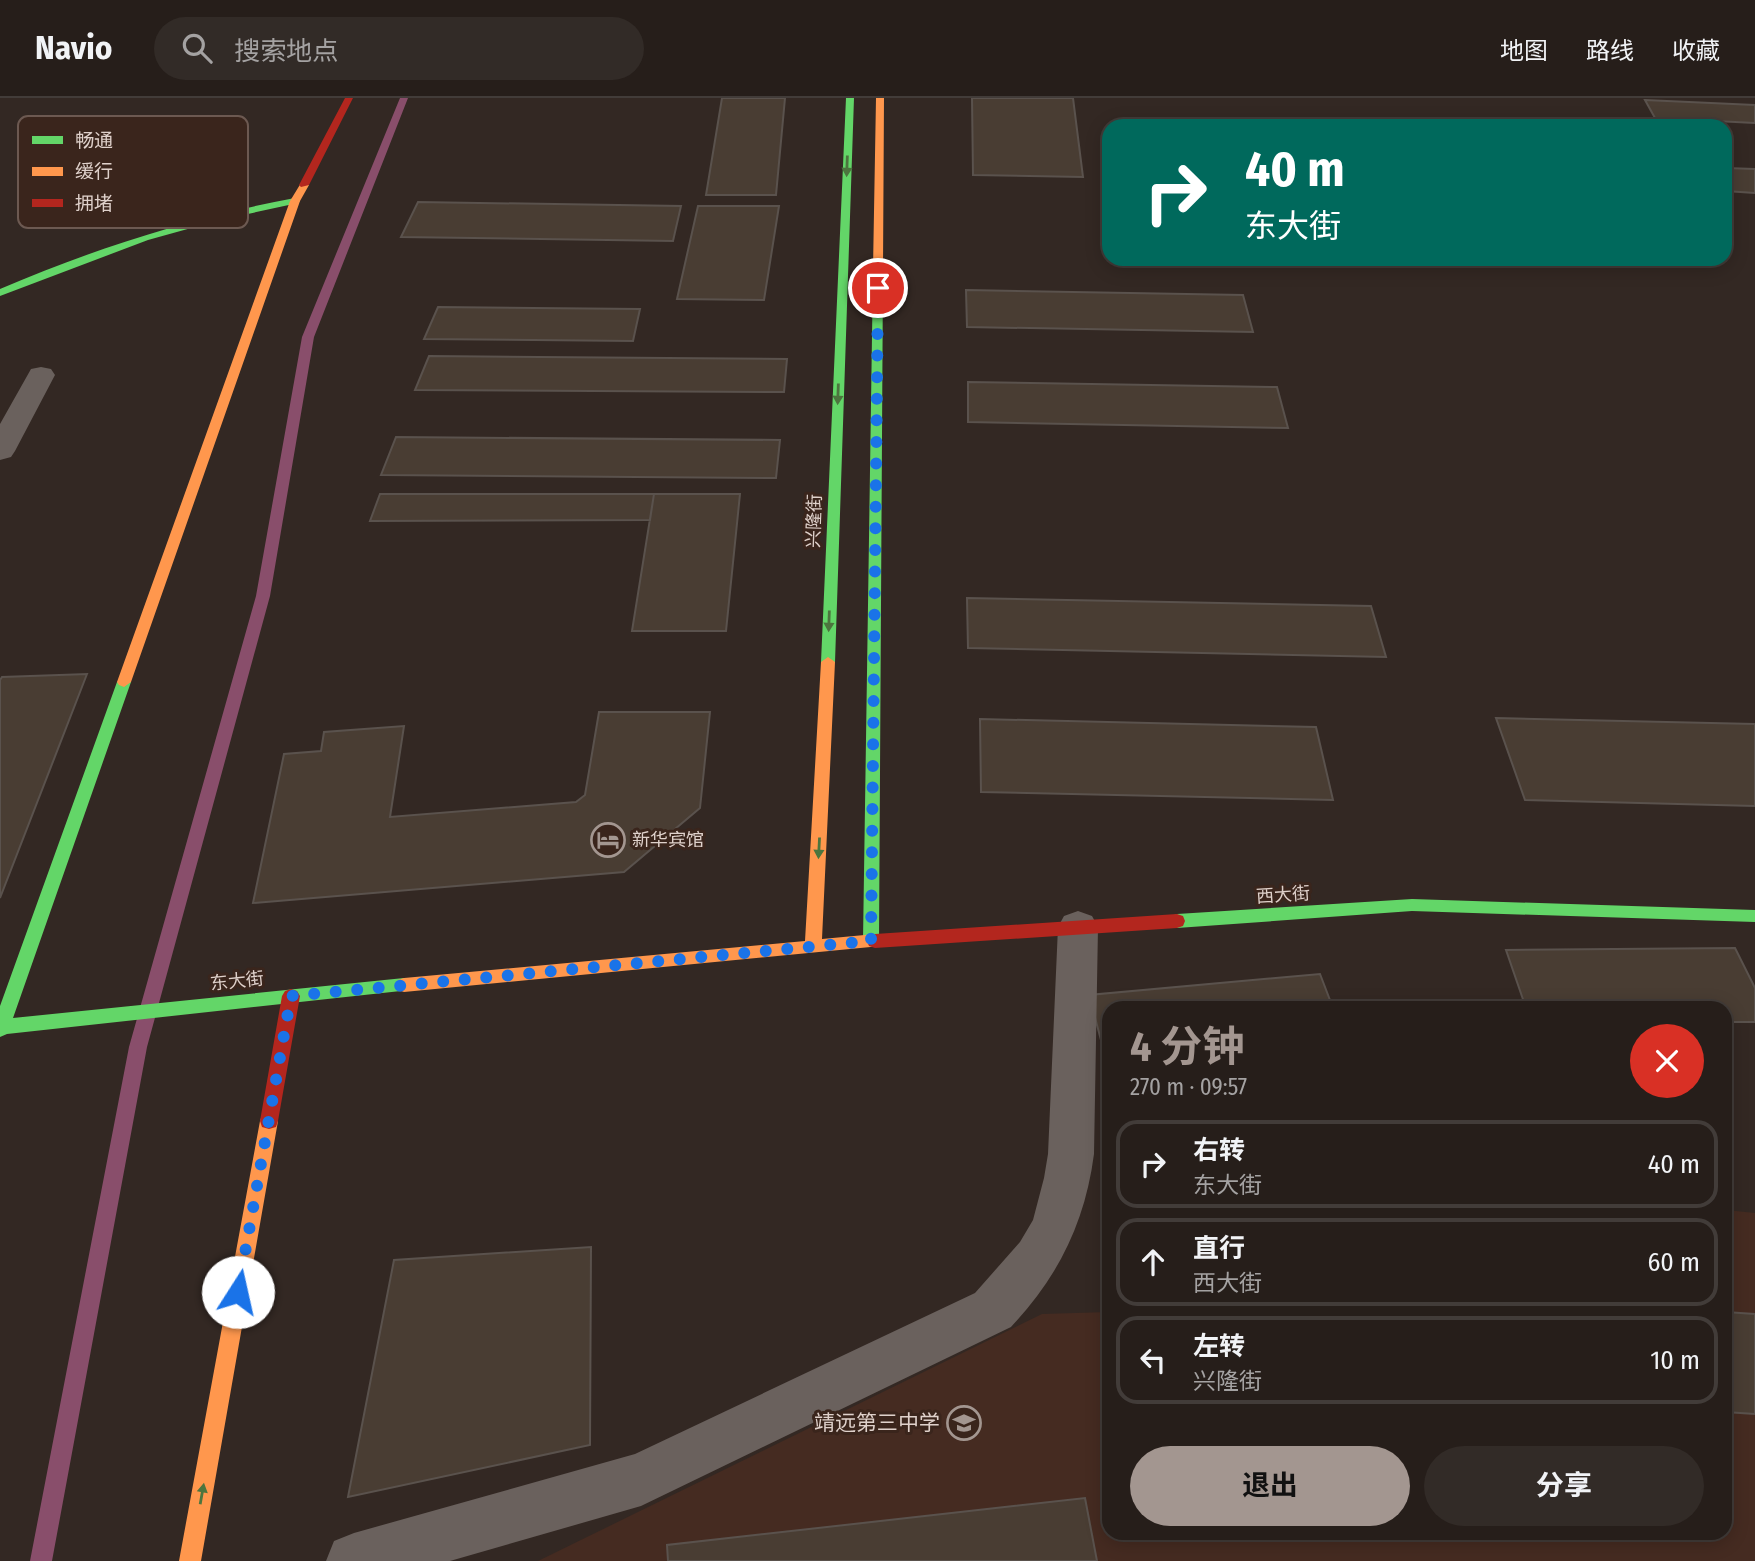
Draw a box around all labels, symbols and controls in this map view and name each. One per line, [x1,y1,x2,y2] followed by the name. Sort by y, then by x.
[154,17,644,80] search box
[35,28,112,68] text: Navio
[178,29,216,67] icon: search
[234,36,338,67] text: 搜索地点
[1500,37,1548,65] text: 地图
[1586,37,1634,65] text: 路线
[1672,37,1720,65] text: 收藏
[18,116,248,228] legend
[75,129,113,152] text: 畅通
[1245,140,1345,199] text: 40 m
[1130,147,1221,238] icon: right
[842,155,853,177] one-way arrow
[75,160,113,183] text: 缓行
[75,192,113,215] text: 拥堵
[1245,207,1341,245] text: 东大街
[848,258,908,318] pin
[859,269,897,307] icon: arrive
[833,383,844,405] one-way arrow
[802,494,826,548] street label: 兴隆街
[824,610,835,632] one-way arrow
[589,821,627,859] hotel icon: 新华宾馆
[632,829,704,851] place label: 新华宾馆
[813,837,824,859] one-way arrow
[1255,882,1311,908] street label: 西大街
[209,967,265,995] street label: 东大街
[1130,1022,1244,1072] text: 4 分钟
[1630,1024,1704,1098] button: close
[1130,1073,1247,1101] text: 270 m · 09:57
[1193,1135,1245,1166] text: 右转
[1134,1145,1172,1183] icon: right
[1648,1149,1700,1180] text: 40 m
[1193,1171,1262,1199] text: 东大街
[1193,1233,1245,1264] text: 直行
[1134,1243,1172,1281] icon: ahead
[1647,1247,1700,1278] text: 60 m
[201,1255,275,1329] position arrow
[1193,1269,1262,1297] text: 西大街
[1193,1331,1245,1362] text: 左转
[1134,1341,1172,1379] icon: left
[1650,1345,1700,1376] text: 10 m
[1193,1367,1262,1395] text: 兴隆街
[945,1404,983,1442] school or university icon: 靖远第三中学
[814,1410,940,1436] place label: 靖远第三中学
[1130,1446,1410,1526] button: 退出
[1424,1446,1704,1526] button: 分享
[197,1483,208,1505] one-way arrow

